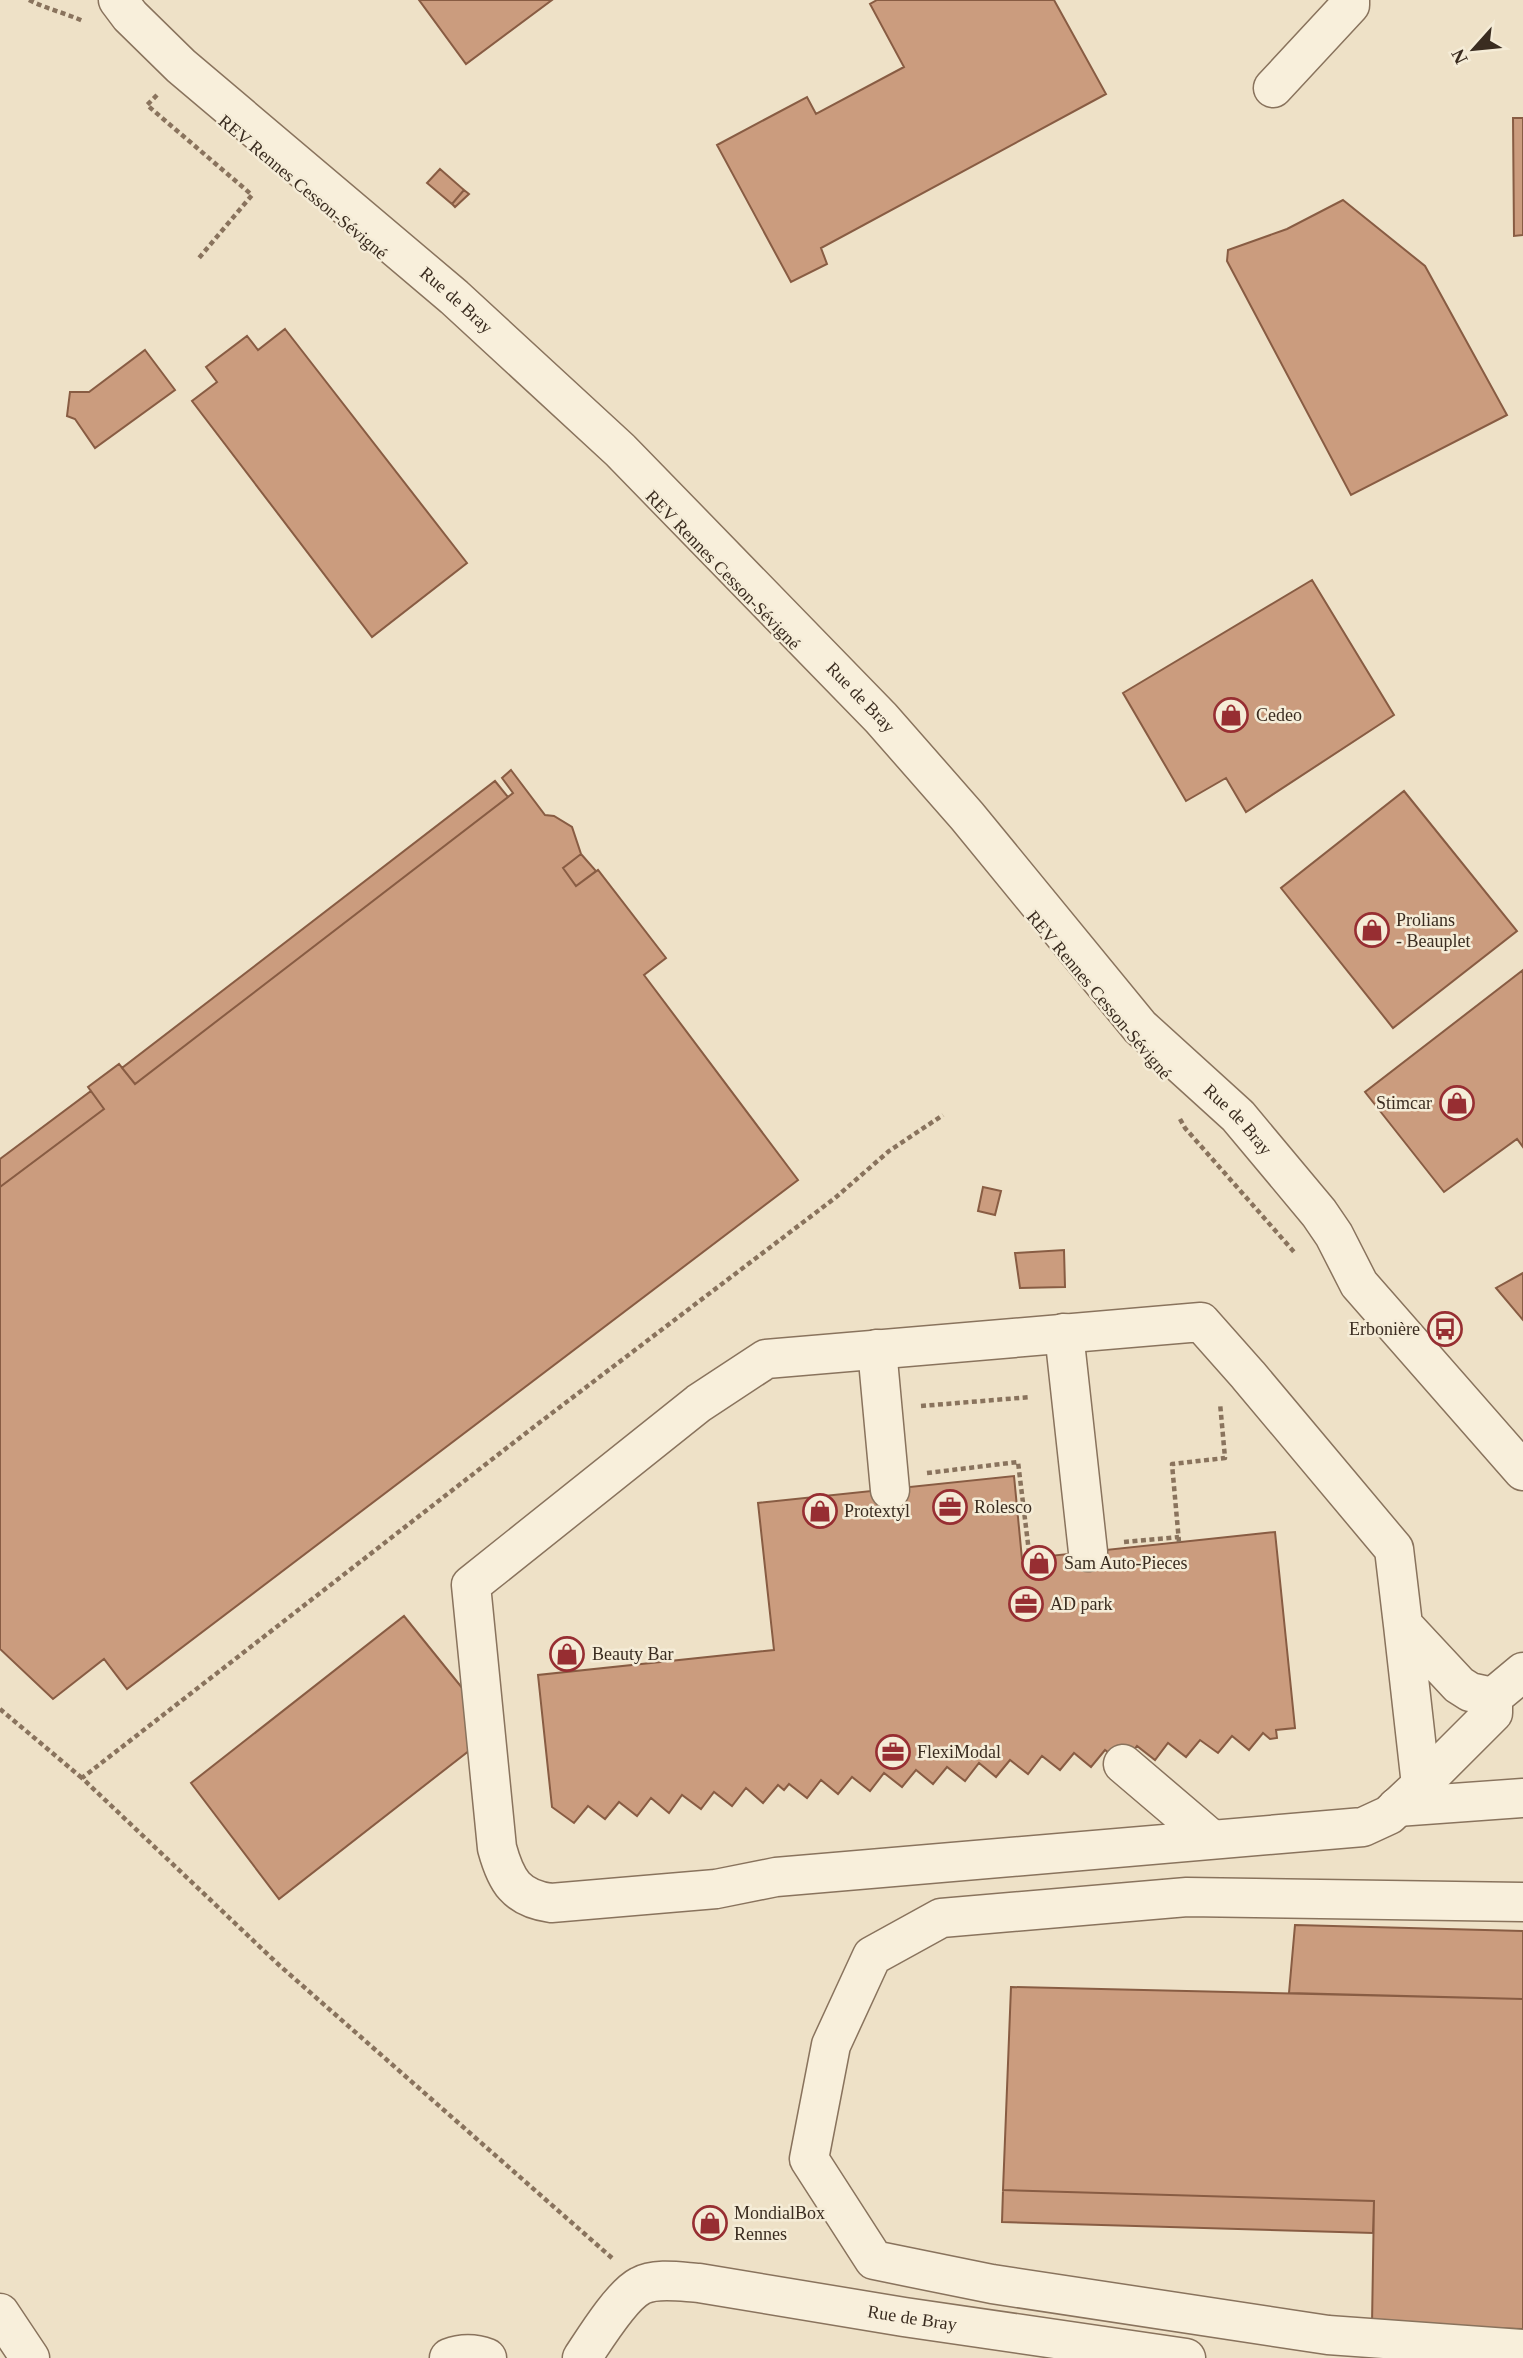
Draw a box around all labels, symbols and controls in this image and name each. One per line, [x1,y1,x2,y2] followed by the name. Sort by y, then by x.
[1439,14,1509,84] north arrow
[1447,45,1472,67] text: N
[215,111,391,263] street label: REV Rennes Cesson-Sévigné
[416,263,497,338] street label: Rue de Bray
[642,486,804,654] street label: REV Rennes Cesson-Sévigné
[822,658,899,737] street label: Rue de Bray
[1212,696,1250,734] shop icon: Cedeo
[1256,705,1302,725] place label: Cedeo
[1023,907,1175,1083] street label: REV Rennes Cesson-Sévigné
[1396,910,1470,951] place label: Prolians - Beauplet
[1353,911,1391,949] shop icon: Prolians - Beauplet
[1200,1080,1276,1159] street label: Rue de Bray
[1438,1084,1476,1122] shop icon: Stimcar
[1376,1093,1432,1113] place label: Stimcar
[1426,1310,1464,1348] bus stop icon: Erbonière
[1349,1319,1420,1339] place label: Erbonière
[931,1488,969,1526] office icon: Rolesco
[801,1492,839,1530] shop icon: Protextyl
[974,1497,1032,1517] place label: Rolesco
[844,1501,910,1521] place label: Protextyl
[1020,1544,1058,1582] shop icon: Sam Auto-Pieces
[1064,1553,1188,1573] place label: Sam Auto-Pieces
[1007,1585,1045,1623] office icon: AD park
[1050,1594,1112,1614] place label: AD park
[548,1635,586,1673] shop icon: Beauty Bar
[592,1644,673,1664] place label: Beauty Bar
[874,1733,912,1771] office icon: FlexiModal
[917,1742,1001,1762] place label: FlexiModal
[734,2203,825,2244] place label: MondialBox Rennes
[691,2204,729,2242] shop icon: MondialBox Rennes
[866,2301,958,2335] street label: Rue de Bray

